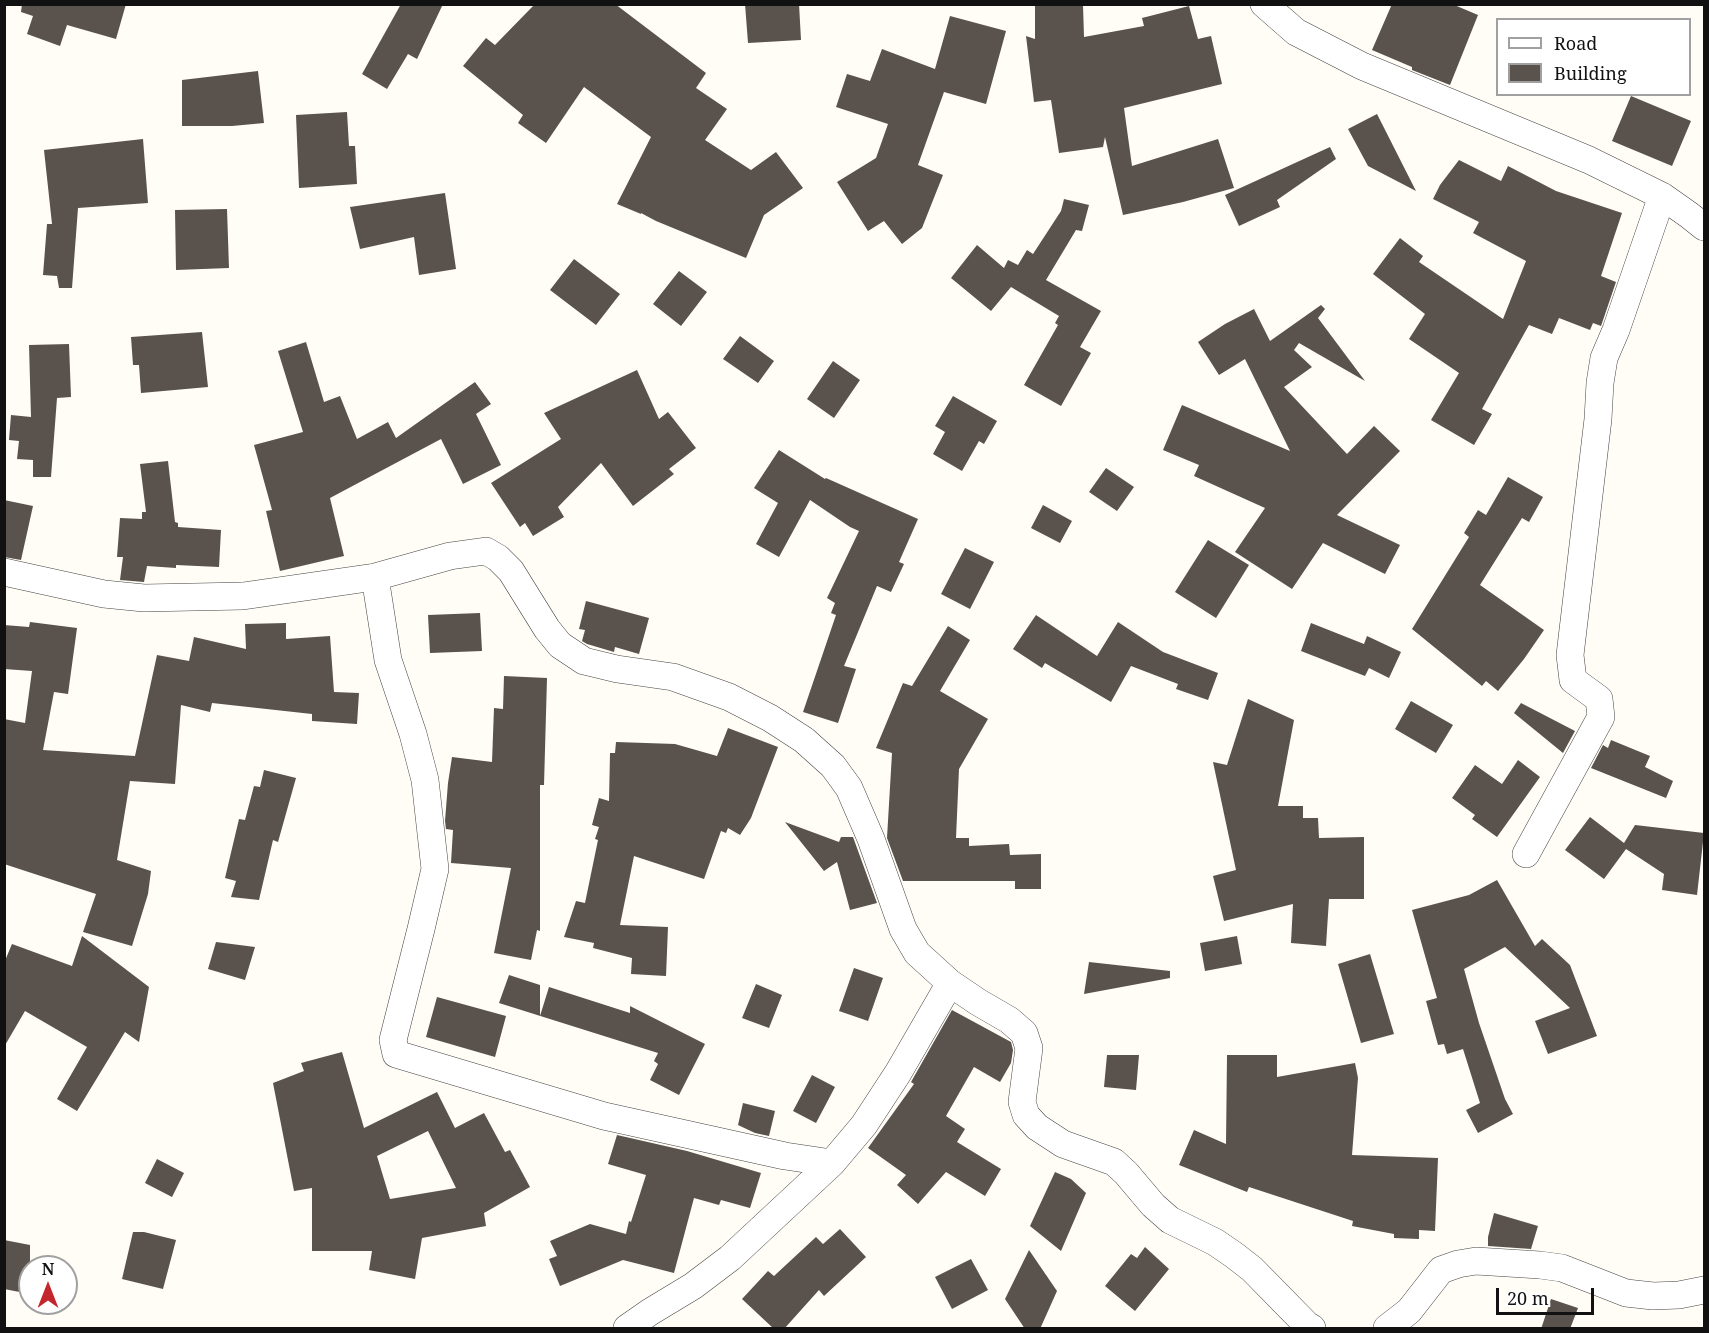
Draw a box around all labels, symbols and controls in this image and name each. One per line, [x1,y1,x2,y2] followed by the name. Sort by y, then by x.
[1496,18,1691,96] legend
[1554,31,1597,55] text: Road
[1554,61,1627,85] text: Building
[18,1255,78,1315] north arrow
[42,1258,54,1280] text: N
[1499,1276,1596,1314] scale bar
[1507,1286,1549,1310] text: 20 m

